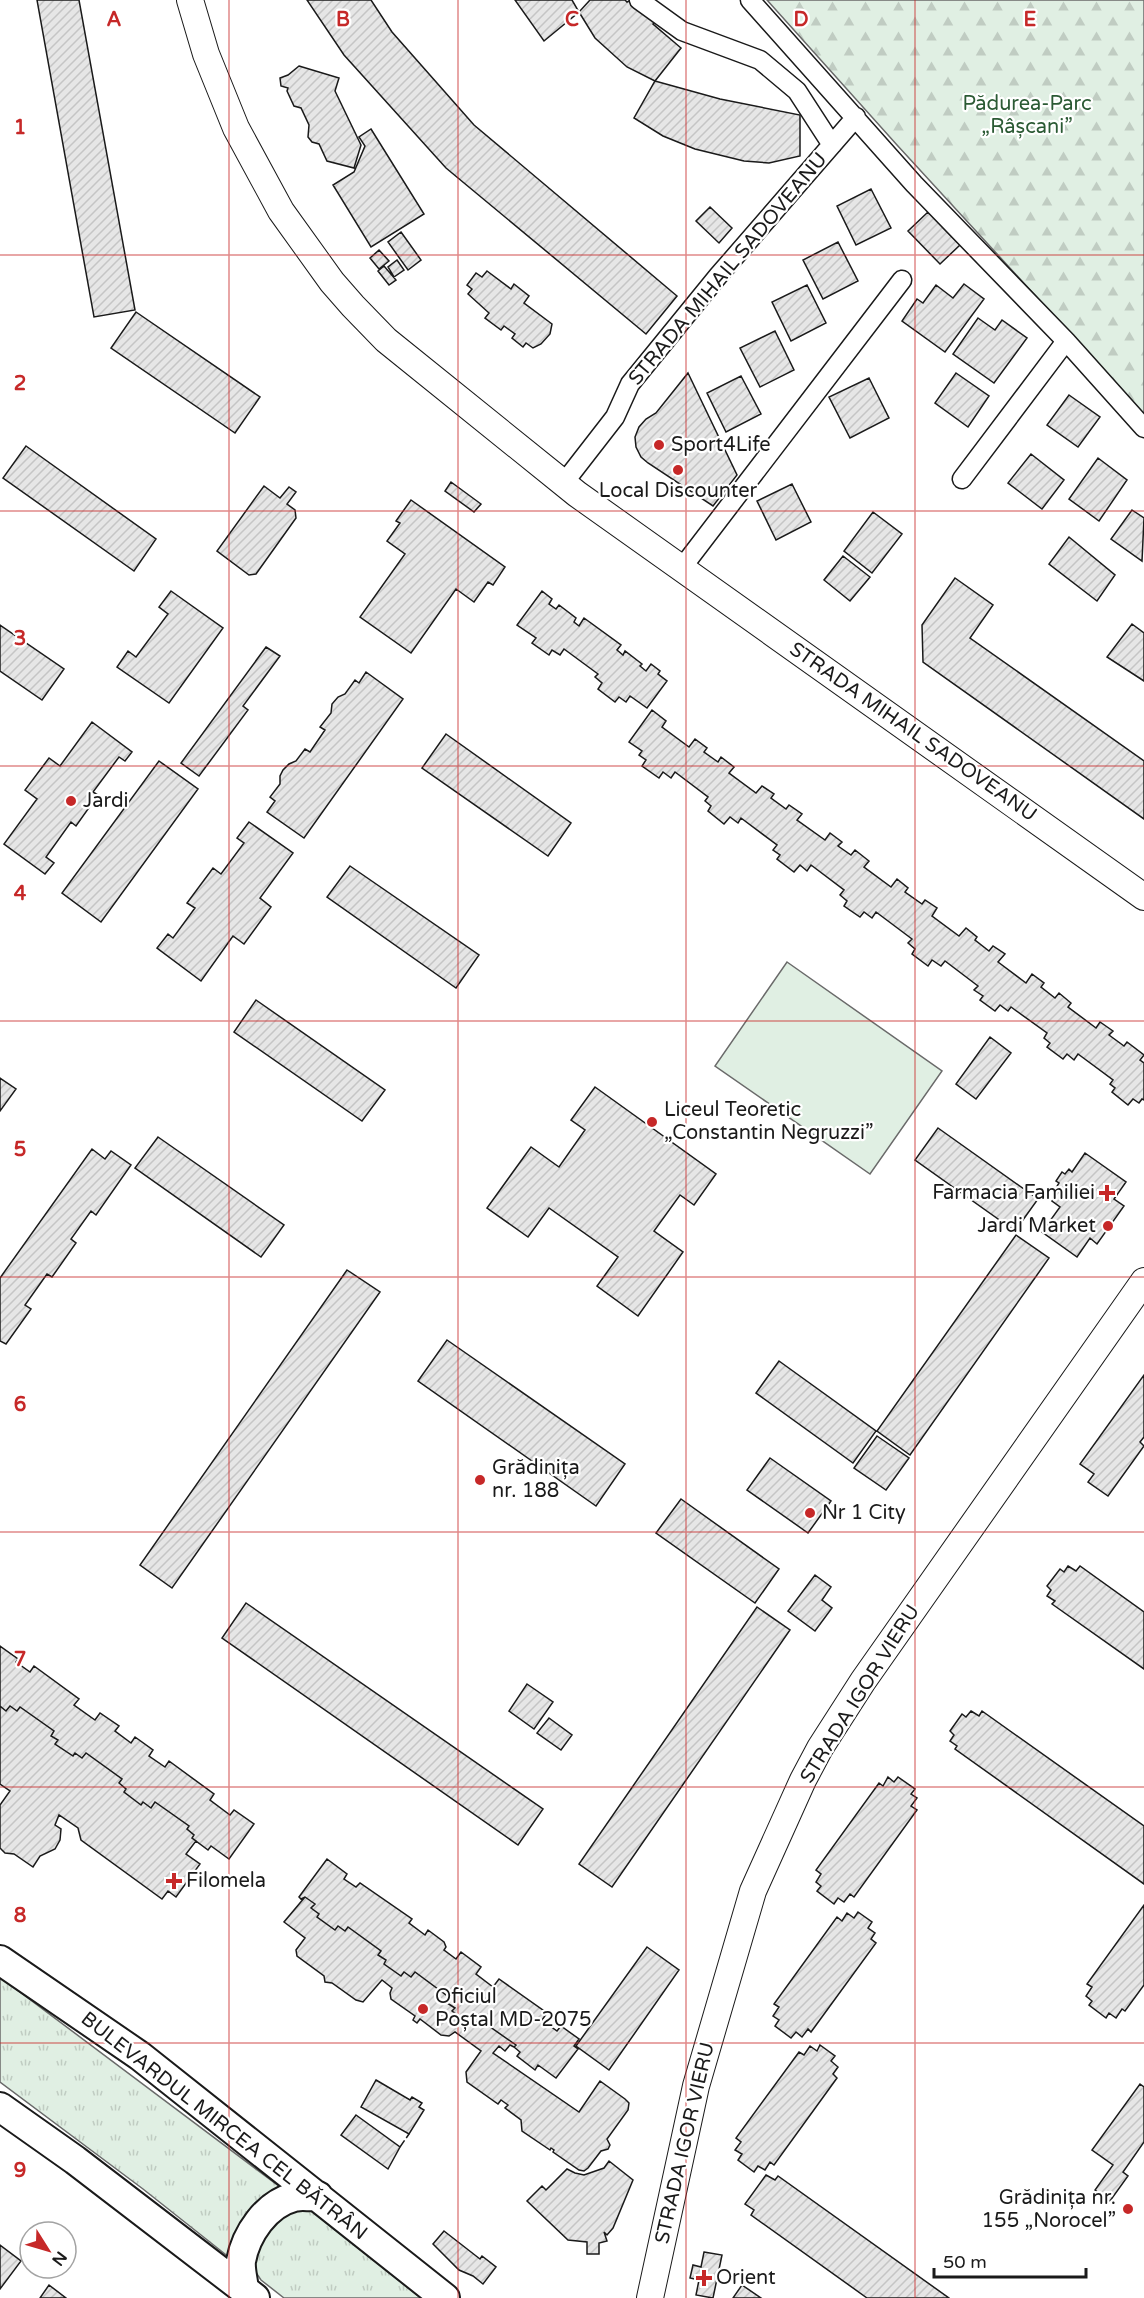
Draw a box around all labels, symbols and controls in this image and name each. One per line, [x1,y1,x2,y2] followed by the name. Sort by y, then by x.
[107,8,122,32] text: A
[336,8,350,32] text: B
[565,8,579,32] text: C
[793,8,809,32] text: D
[1024,8,1037,32] text: E
[962,92,1092,139] park label: Pădurea-Parc „Râșcani”
[14,116,26,140] text: 1
[624,148,832,390] street label: STRADA MIHAIL SADOVEANU
[14,372,26,396] text: 2
[671,433,771,457] place label: Sport4Life
[652,438,666,452] marker: Sport4Life
[671,463,685,477] marker: Local Discounter
[599,479,758,503] place label: Local Discounter
[14,627,26,651] text: 3
[785,637,1041,827] street label: STRADA MIHAIL SADOVEANU
[83,789,129,813] place label: Jardi
[64,794,78,808] marker: Jardi
[14,882,27,906] text: 4
[664,1098,873,1145] place label: Liceul Teoretic „Constantin Negruzzi”
[645,1115,659,1129] marker: Liceul Teoretic „Constantin Negruzzi”
[14,1138,26,1162] text: 5
[932,1181,1095,1205] place label: Farmacia Familiei
[1100,1186,1114,1200] marker: Farmacia Familiei
[977,1214,1096,1238] place label: Jardi Market
[1101,1219,1115,1233] marker: Jardi Market
[14,1393,26,1417] text: 6
[492,1456,580,1503] place label: Grădinița nr. 188
[473,1473,487,1487] marker: Grădinița nr. 188
[822,1501,906,1525] place label: Nr 1 City
[803,1506,817,1520] marker: Nr 1 City
[795,1600,925,1788] street label: STRADA IGOR VIERU
[14,1648,26,1672] text: 7
[186,1869,266,1893] place label: Filomela
[167,1874,181,1888] marker: Filomela
[14,1904,26,1928] text: 8
[435,1985,592,2032] place label: Oficiul Poștal MD-2075
[416,2002,430,2016] marker: Oficiul Poștal MD-2075
[76,2006,373,2245] street label: BULEVARDUL MIRCEA CEL BĂTRÂN
[650,2040,720,2246] street label: STRADA IGOR VIERU
[14,2159,26,2183] text: 9
[982,2186,1116,2233] place label: Grădinița nr. 155 „Norocel”
[1121,2202,1135,2216] marker: Grădinița nr. 155 „Norocel”
[18,2220,78,2280] north arrow
[934,2241,1086,2279] scale bar
[47,2247,71,2270] text: N
[943,2251,987,2273] text: 50 m
[716,2266,776,2290] place label: Orient
[697,2271,711,2285] marker: Orient

